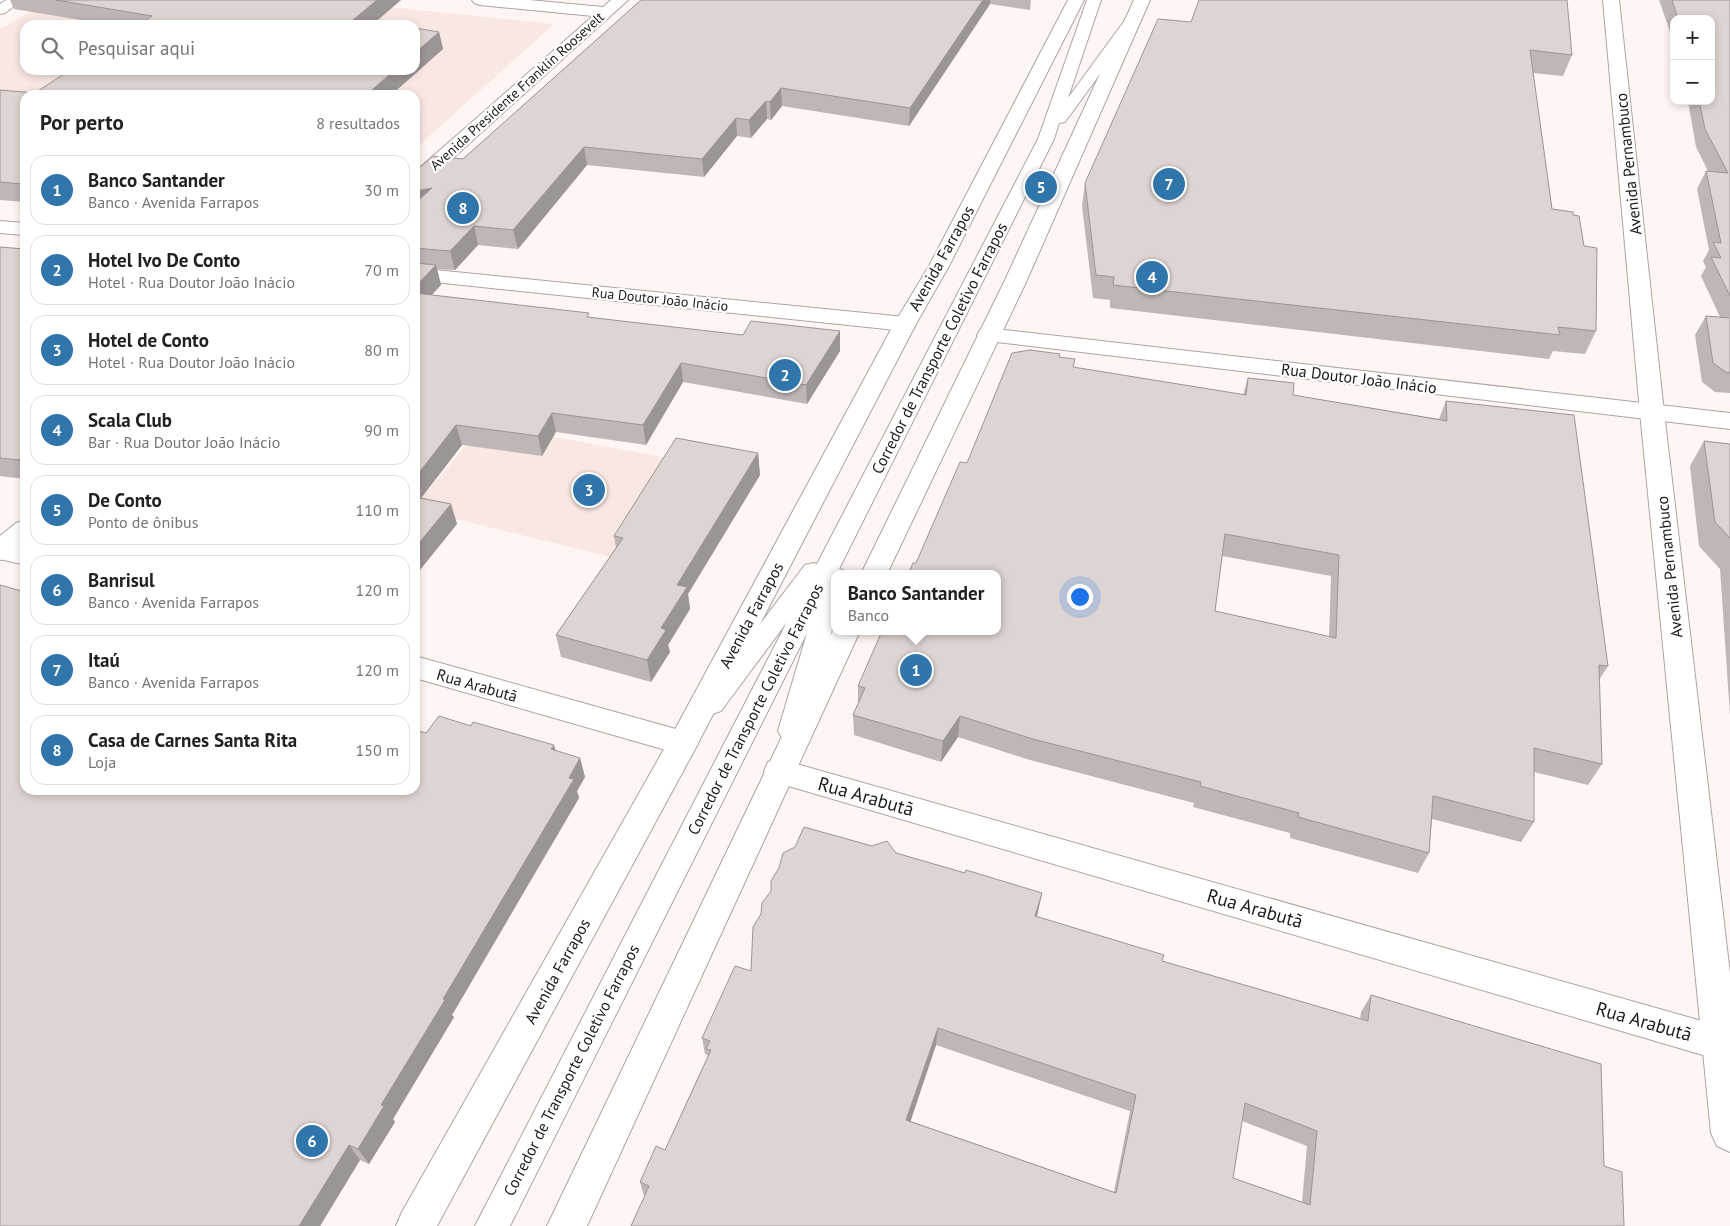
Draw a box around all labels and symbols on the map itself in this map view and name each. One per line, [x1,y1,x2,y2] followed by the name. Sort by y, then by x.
[426,8,608,174] street label: Avenida Presidente Franklin Roosevelt
[1611,92,1645,236] street label: Avenida Pernambuco
[1153,165,1185,203] pin: 7
[1025,168,1057,206] pin: 5
[447,189,479,227] pin: 8
[904,202,978,314] street label: Avenida Farrapos
[867,219,1011,477] street label: Corredor de Transporte Coletivo Farrapos
[1136,258,1168,296] pin: 4
[591,283,729,315] street label: Rua Doutor João Inácio
[769,356,801,394] pin: 2
[1280,359,1438,397] street label: Rua Doutor João Inácio
[573,471,605,509] pin: 3
[1652,495,1686,639] street label: Avenida Pernambuco
[715,558,787,671] street label: Avenida Farrapos
[683,580,827,838] street label: Corredor de Transporte Coletivo Farrapos
[1067,584,1093,610] your location
[900,651,932,689] pin: 1
[434,664,520,706] street label: Rua Arabutã
[815,771,917,821] street label: Rua Arabutã
[1204,883,1306,933] street label: Rua Arabutã
[520,915,594,1027] street label: Avenida Farrapos
[499,941,643,1199] street label: Corredor de Transporte Coletivo Farrapos
[1593,996,1695,1046] street label: Rua Arabutã
[296,1122,328,1160] pin: 6

